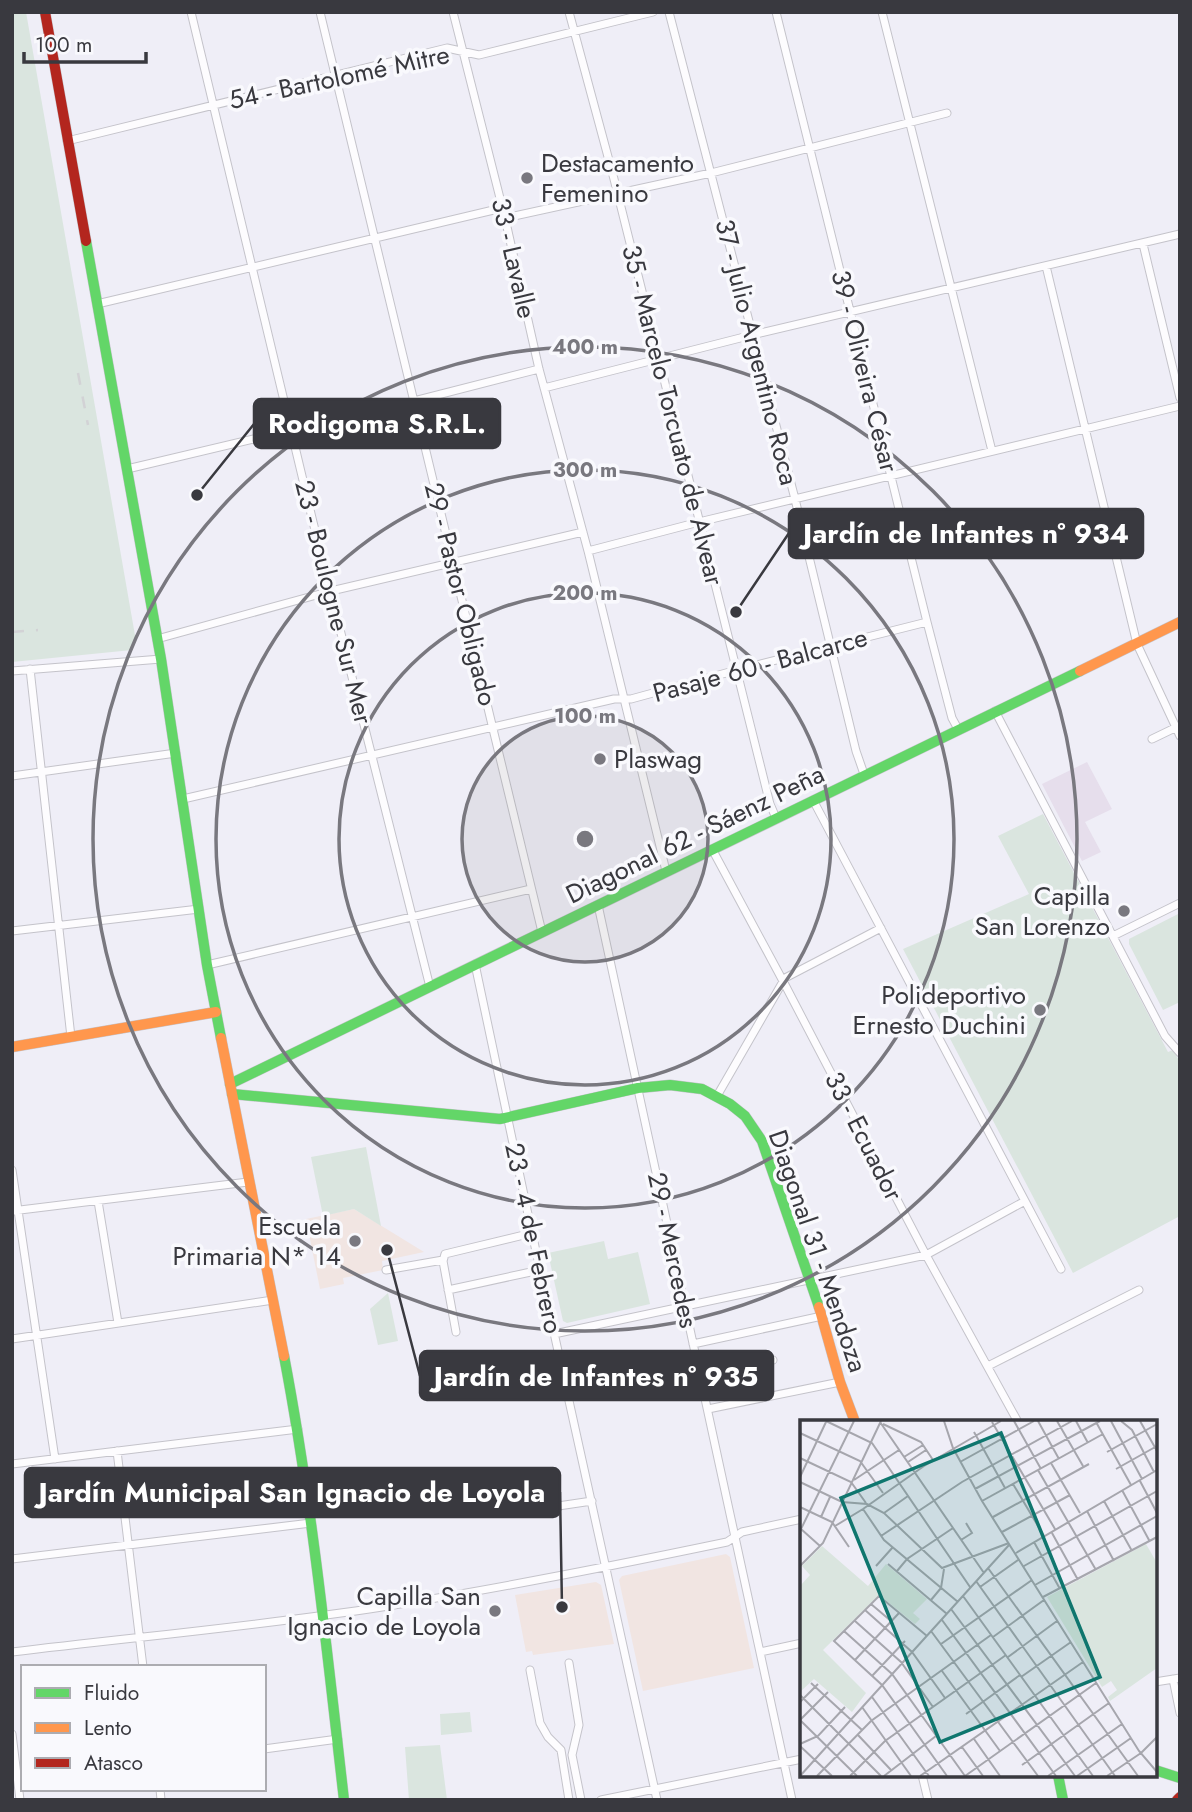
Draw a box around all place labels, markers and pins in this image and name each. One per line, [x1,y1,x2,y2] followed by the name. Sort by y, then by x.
[541,144,694,212] place label: Destacamento Femenino
[519,170,535,186] marker: Destacamento Femenino
[254,399,500,448] callout: Rodigoma S.R.L.
[789,509,1143,558] callout: Jardín de Infantes nº 934
[614,740,702,778] place label: Plaswag
[592,751,608,767] marker: Plaswag
[573,827,597,851] centre of rings
[975,877,1110,945] place label: Capilla San Lorenzo
[1116,903,1132,919] marker: Capilla San Lorenzo
[852,976,1026,1044] place label: Polideportivo Ernesto Duchini
[1032,1002,1048,1018] marker: Polideportivo Ernesto Duchini
[173,1207,341,1275] place label: Escuela Primaria N* 14
[347,1233,363,1249] marker: Escuela Primaria N* 14
[420,1351,773,1400] callout: Jardín de Infantes nº 935
[25,1468,560,1517] callout: Jardín Municipal San Ignacio de Loyola
[287,1577,481,1645] place label: Capilla San Ignacio de Loyola
[487,1603,503,1619] marker: Capilla San Ignacio de Loyola

